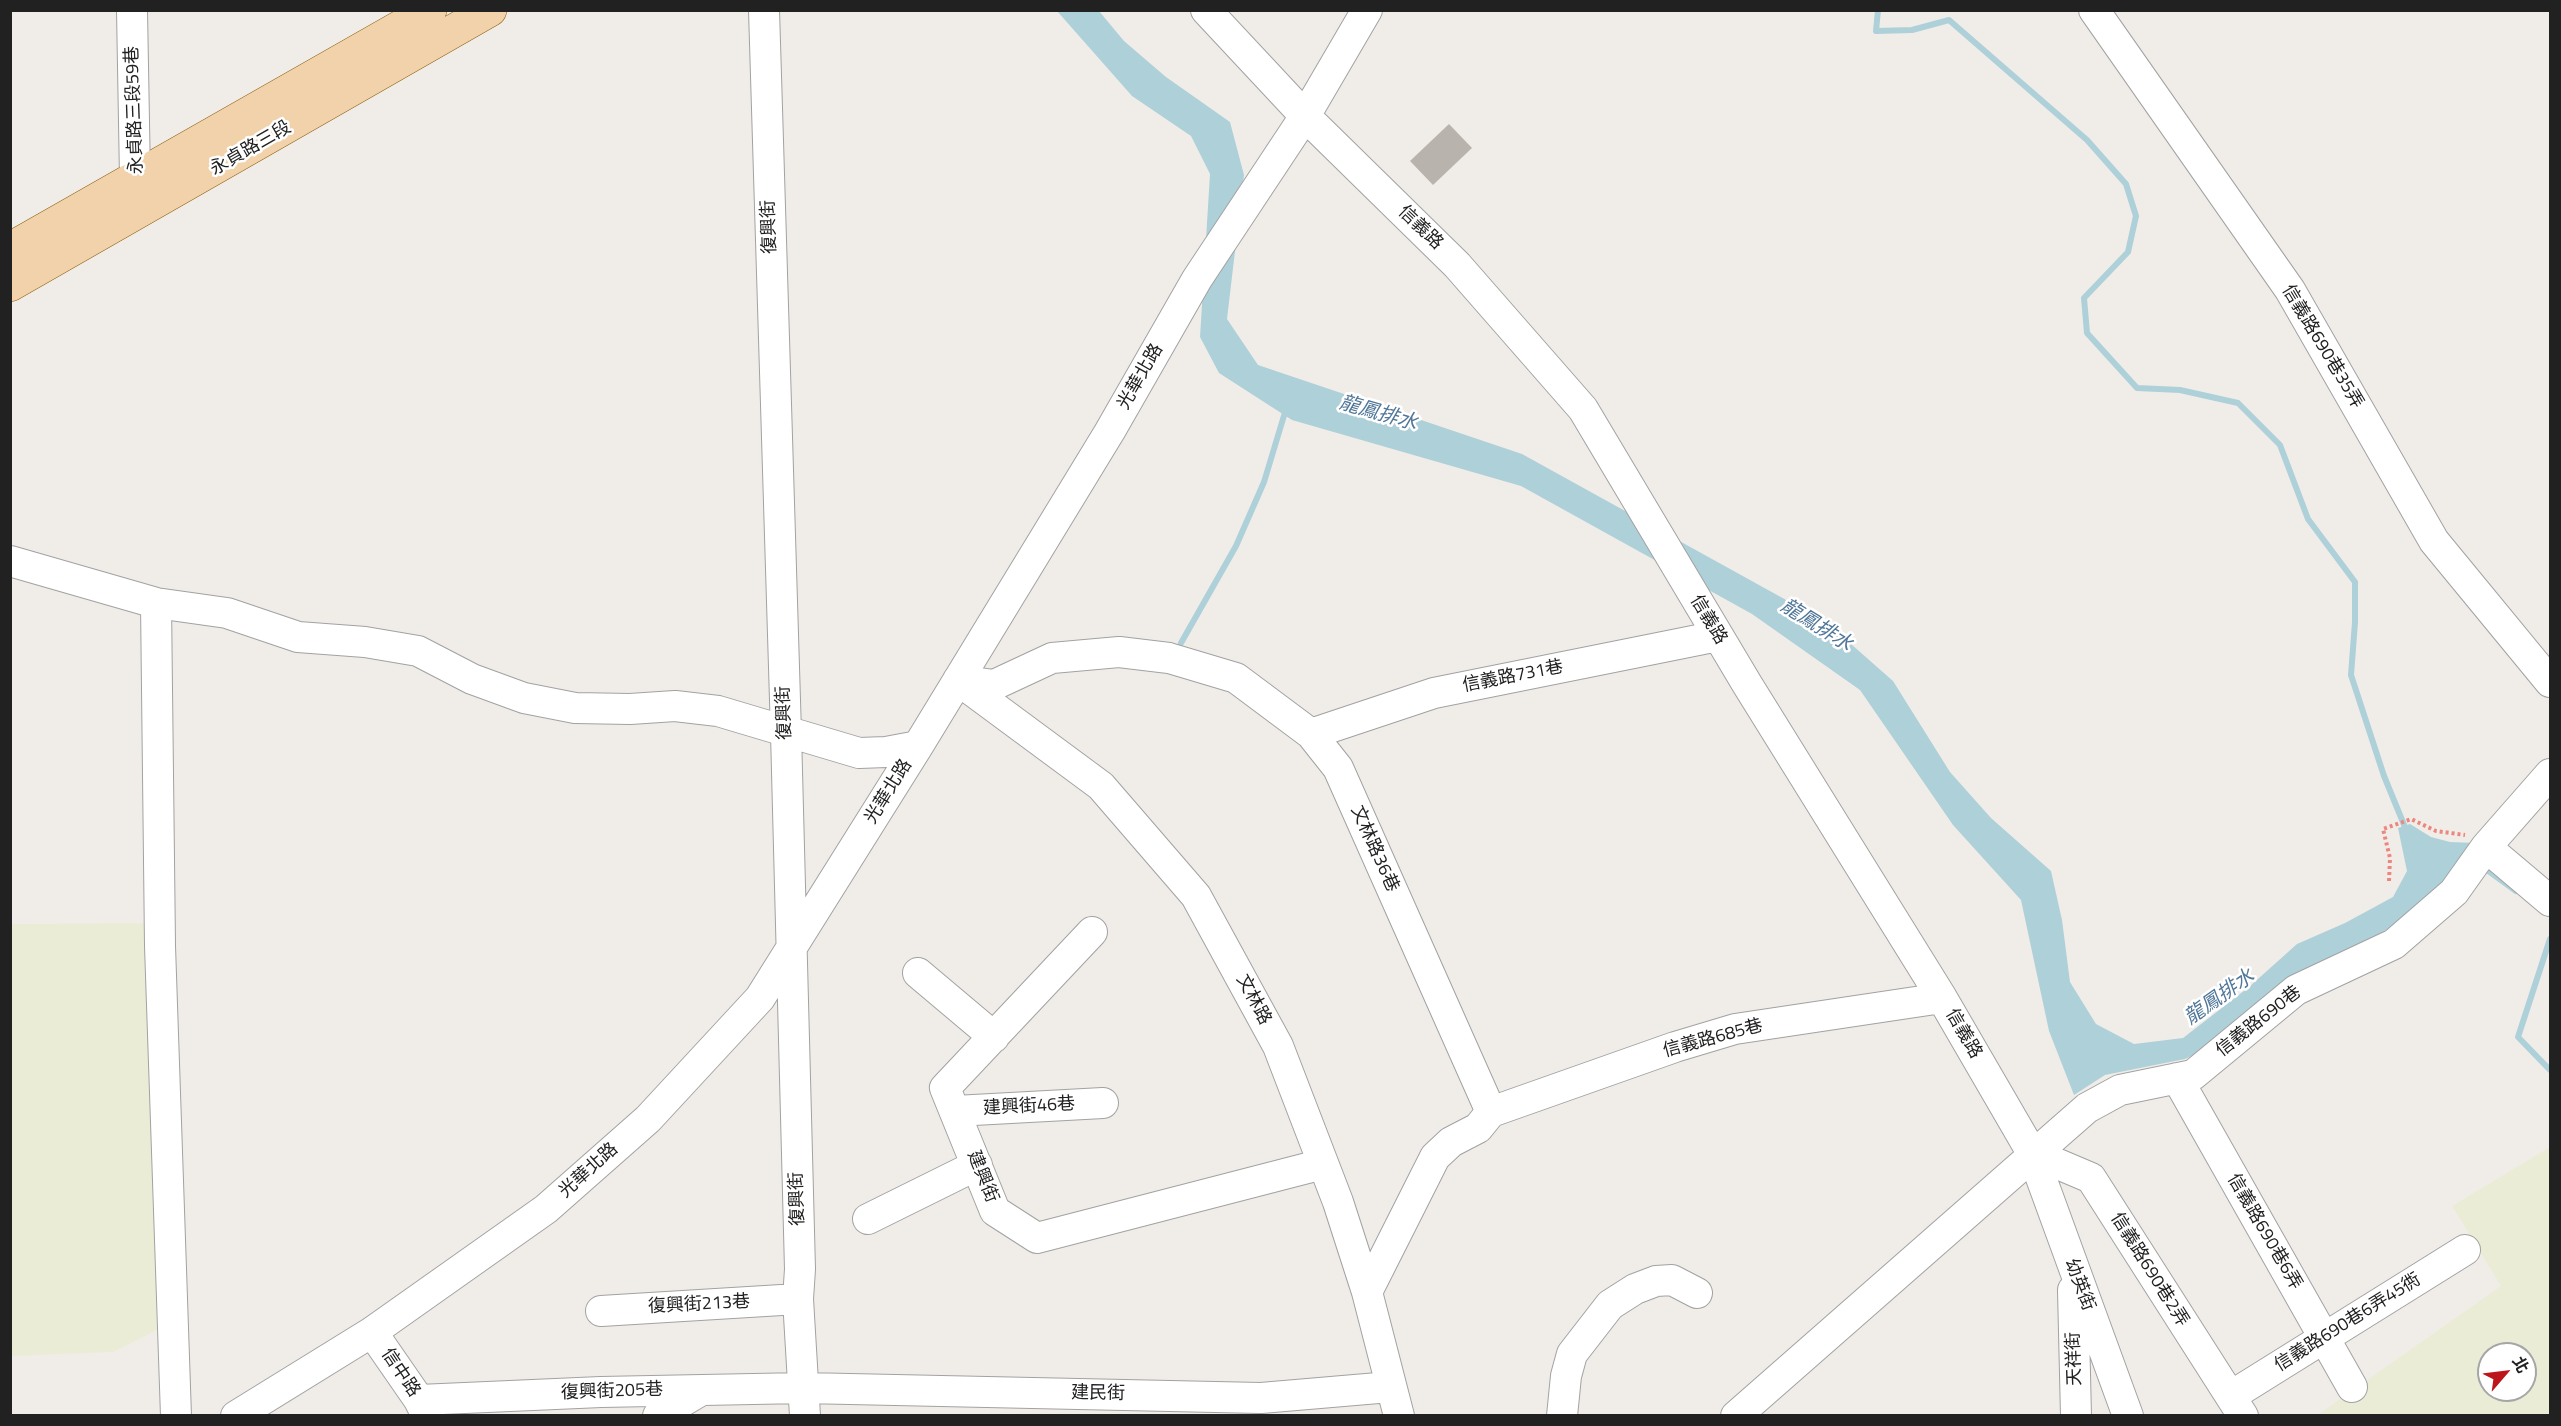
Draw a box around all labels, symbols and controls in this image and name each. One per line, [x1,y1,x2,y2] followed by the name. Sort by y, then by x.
[122,46,148,174] street label: 永貞路三段59巷
[207,117,295,181] street label: 永貞路三段
[758,200,782,254] street label: 復興街
[1393,201,1447,255] street label: 信義路
[2277,281,2367,413] street label: 信義路690巷35弄
[1114,340,1168,414] street label: 光華北路
[1336,391,1420,437] water label: 龍鳳排水
[1685,591,1731,649] street label: 信義路
[1776,595,1856,657] water label: 龍鳳排水
[1461,657,1565,697] street label: 信義路731巷
[773,686,797,740] street label: 復興街
[861,756,917,828] street label: 光華北路
[1345,803,1403,895] street label: 文林路36巷
[2180,965,2260,1031] water label: 龍鳳排水
[1231,971,1275,1029] street label: 文林路
[2212,982,2306,1062] street label: 信義路690巷
[1940,1005,1986,1063] street label: 信義路
[1661,1015,1765,1063] street label: 信義路685巷
[982,1094,1076,1120] street label: 建興街46巷
[555,1139,623,1203] street label: 光華北路
[962,1148,1002,1206] street label: 建興街
[2222,1170,2306,1294] street label: 信義路690巷6弄
[786,1172,810,1226] street label: 復興街
[2105,1209,2193,1331] street label: 信義路690巷2弄
[2059,1256,2099,1314] street label: 幼英街
[2271,1269,2425,1377] street label: 信義路690巷6弄45衖
[647,1292,751,1318] street label: 復興街213巷
[2063,1332,2087,1386] street label: 天祥街
[2477,1342,2537,1402] north arrow
[376,1345,424,1401] street label: 信中路
[2507,1352,2535,1377] text: 北
[561,1379,663,1405] street label: 復興街205巷
[1071,1383,1125,1405] street label: 建民街

